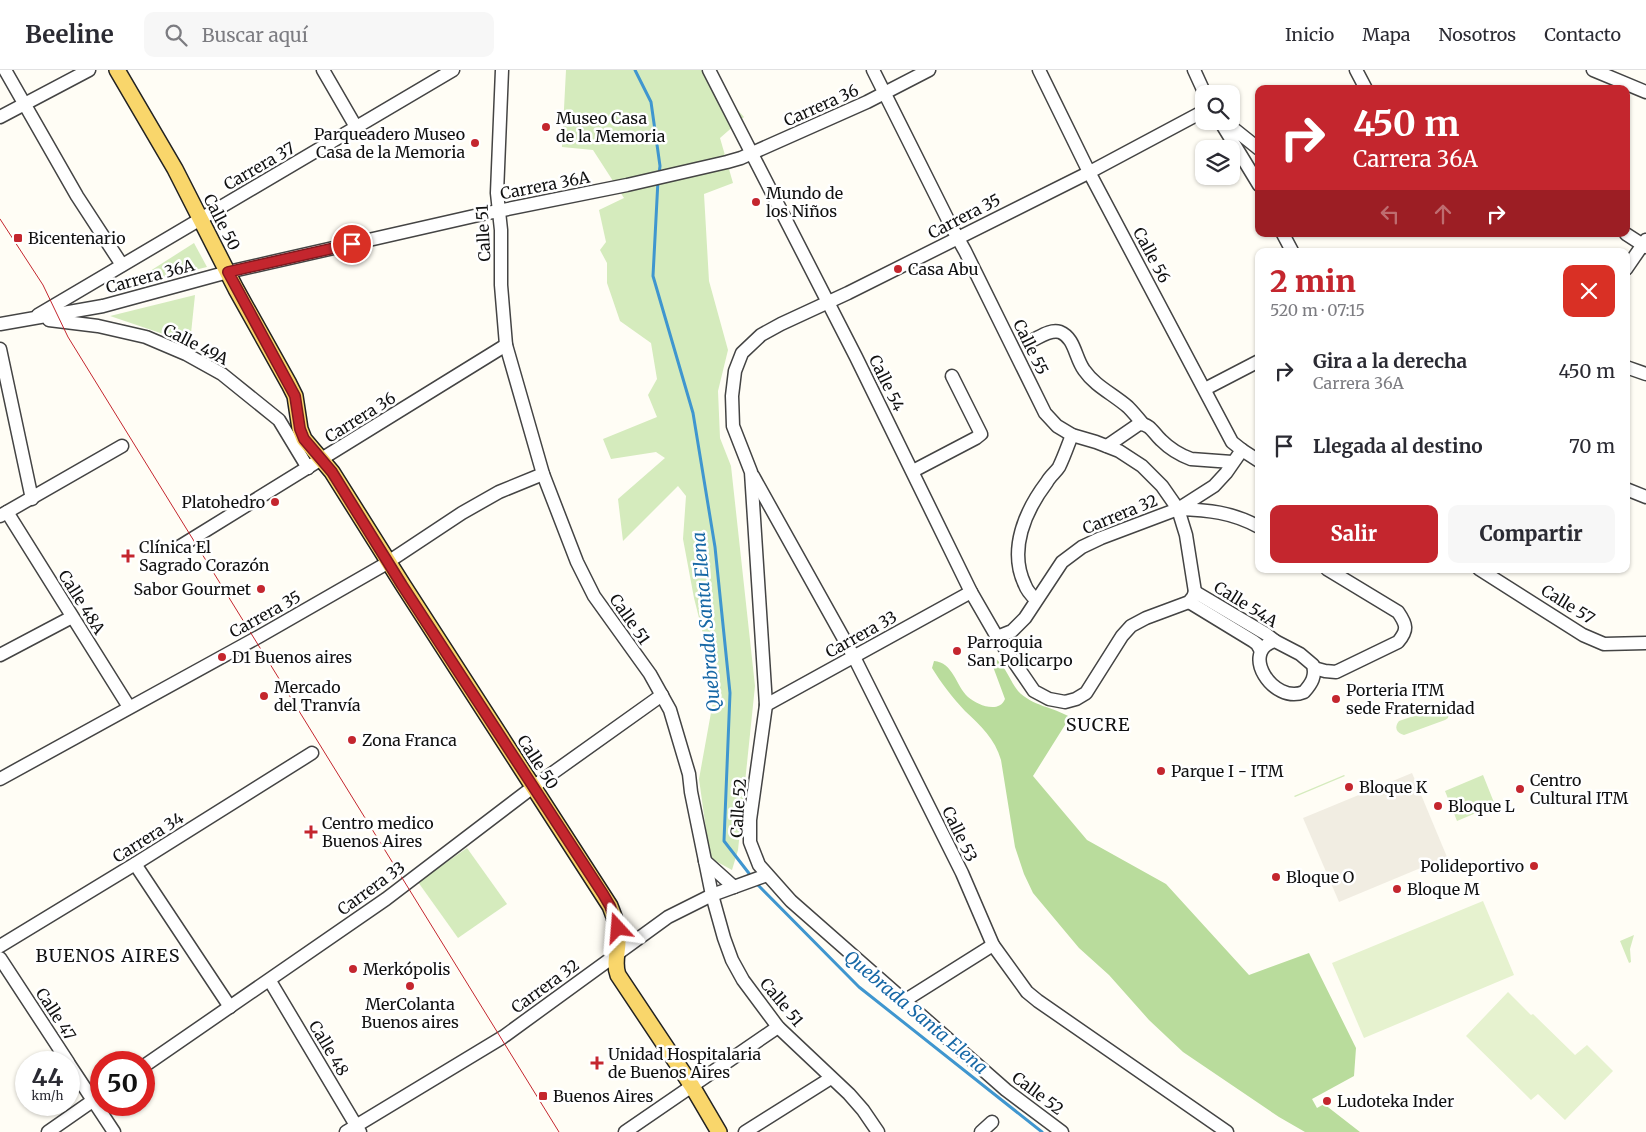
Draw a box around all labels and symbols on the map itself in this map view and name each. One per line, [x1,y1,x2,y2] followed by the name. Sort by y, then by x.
[781,80,862,130] street label: Carrera 36
[556,108,666,146] place label: Museo Casa de la Memoria
[540,121,552,133] marker: Museo Casa de la Memoria
[314,124,465,162] place label: Parqueadero Museo Casa de la Memoria
[469,137,481,149] marker: Parqueadero Museo Casa de la Memoria
[220,138,298,194] street label: Carrera 37
[499,166,592,203] street label: Carrera 36A
[766,183,843,221] place label: Mundo de los Niños
[924,189,1004,243] street label: Carrera 35
[199,190,245,254] street label: Calle 50
[750,196,762,208] marker: Mundo de los Niños
[472,204,494,262] street label: Calle 51
[331,223,373,265] pin
[1129,224,1175,286] street label: Calle 56
[28,228,126,248] place label: Bicentenario
[12,232,24,244] marker: Bicentenario
[104,254,197,297] street label: Carrera 36A
[908,259,979,279] place label: Casa Abu
[892,263,904,275] marker: Casa Abu
[1009,316,1053,378] street label: Calle 55
[160,319,232,369] street label: Calle 49A
[865,352,909,415] street label: Calle 54
[321,387,399,447] street label: Carrera 36
[1080,490,1160,538] street label: Carrera 32
[182,492,265,512] place label: Platohedro
[269,496,281,508] marker: Platohedro
[687,531,725,713] water label: Quebrada Santa Elena
[139,537,270,575] place label: Clínica El Sagrado Corazón
[121,549,135,563] marker: Clínica El Sagrado Corazón
[54,566,110,638] street label: Calle 48A
[1210,577,1282,632] street label: Calle 54A
[134,579,252,599] place label: Sabor Gourmet
[1538,580,1598,628] street label: Calle 57
[255,583,267,595] marker: Sabor Gourmet
[226,586,304,642] street label: Carrera 35
[605,590,655,648] street label: Calle 51
[822,606,900,662] street label: Carrera 33
[967,632,1073,670] place label: Parroquia San Policarpo
[951,645,963,657] marker: Parroquia San Policarpo
[232,647,352,667] place label: D1 Buenos aires
[216,651,228,663] marker: D1 Buenos aires
[274,677,361,715] place label: Mercado del Tranvía
[1346,680,1475,718] place label: Porteria ITM sede Fraternidad
[258,690,270,702] marker: Mercado del Tranvía
[1330,693,1342,705] marker: Porteria ITM sede Fraternidad
[1066,713,1130,736] district label: SUCRE
[362,730,457,750] place label: Zona Franca
[513,731,563,793] street label: Calle 50
[346,734,358,746] marker: Zona Franca
[1171,761,1284,781] place label: Parque I - ITM
[1155,765,1167,777] marker: Parque I - ITM
[1530,770,1629,808] place label: Centro Cultural ITM
[1359,777,1428,797] place label: Bloque K
[726,778,750,838] street label: Calle 52
[1343,781,1355,793] marker: Bloque K
[1514,783,1526,795] marker: Centro Cultural ITM
[1448,796,1515,816] place label: Bloque L
[1432,800,1444,812] marker: Bloque L
[938,803,982,865] street label: Calle 53
[109,807,187,867] street label: Carrera 34
[322,813,434,851] place label: Centro medico Buenos Aires
[304,825,318,839] marker: Centro medico Buenos Aires
[1420,856,1524,876] place label: Polideportivo
[333,857,409,919] street label: Carrera 33
[1528,860,1540,872] marker: Polideportivo
[1286,867,1355,887] place label: Bloque O
[1270,871,1282,883] marker: Bloque O
[1407,879,1480,899] place label: Bloque M
[1391,883,1403,895] marker: Bloque M
[591,901,643,953] position arrow
[36,944,180,967] district label: BUENOS AIRES
[839,945,993,1079] water label: Quebrada Santa Elena
[507,955,583,1017] street label: Carrera 32
[363,959,451,979] place label: Merkópolis
[347,963,359,975] marker: Merkópolis
[756,974,808,1030] street label: Calle 51
[404,980,416,992] marker: MerColanta Buenos aires
[32,984,80,1044] street label: Calle 47
[361,994,459,1032] place label: MerColanta Buenos aires
[305,1017,353,1079] street label: Calle 48
[608,1044,761,1082] place label: Unidad Hospitalaria de Buenos Aires
[90,1051,155,1116] speed limit sign: 50
[590,1056,604,1070] marker: Unidad Hospitalaria de Buenos Aires
[1008,1067,1068,1119] street label: Calle 52
[553,1086,653,1106] place label: Buenos Aires
[537,1090,549,1102] marker: Buenos Aires
[1337,1091,1454,1111] place label: Ludoteka Inder
[1321,1095,1333,1107] marker: Ludoteka Inder

